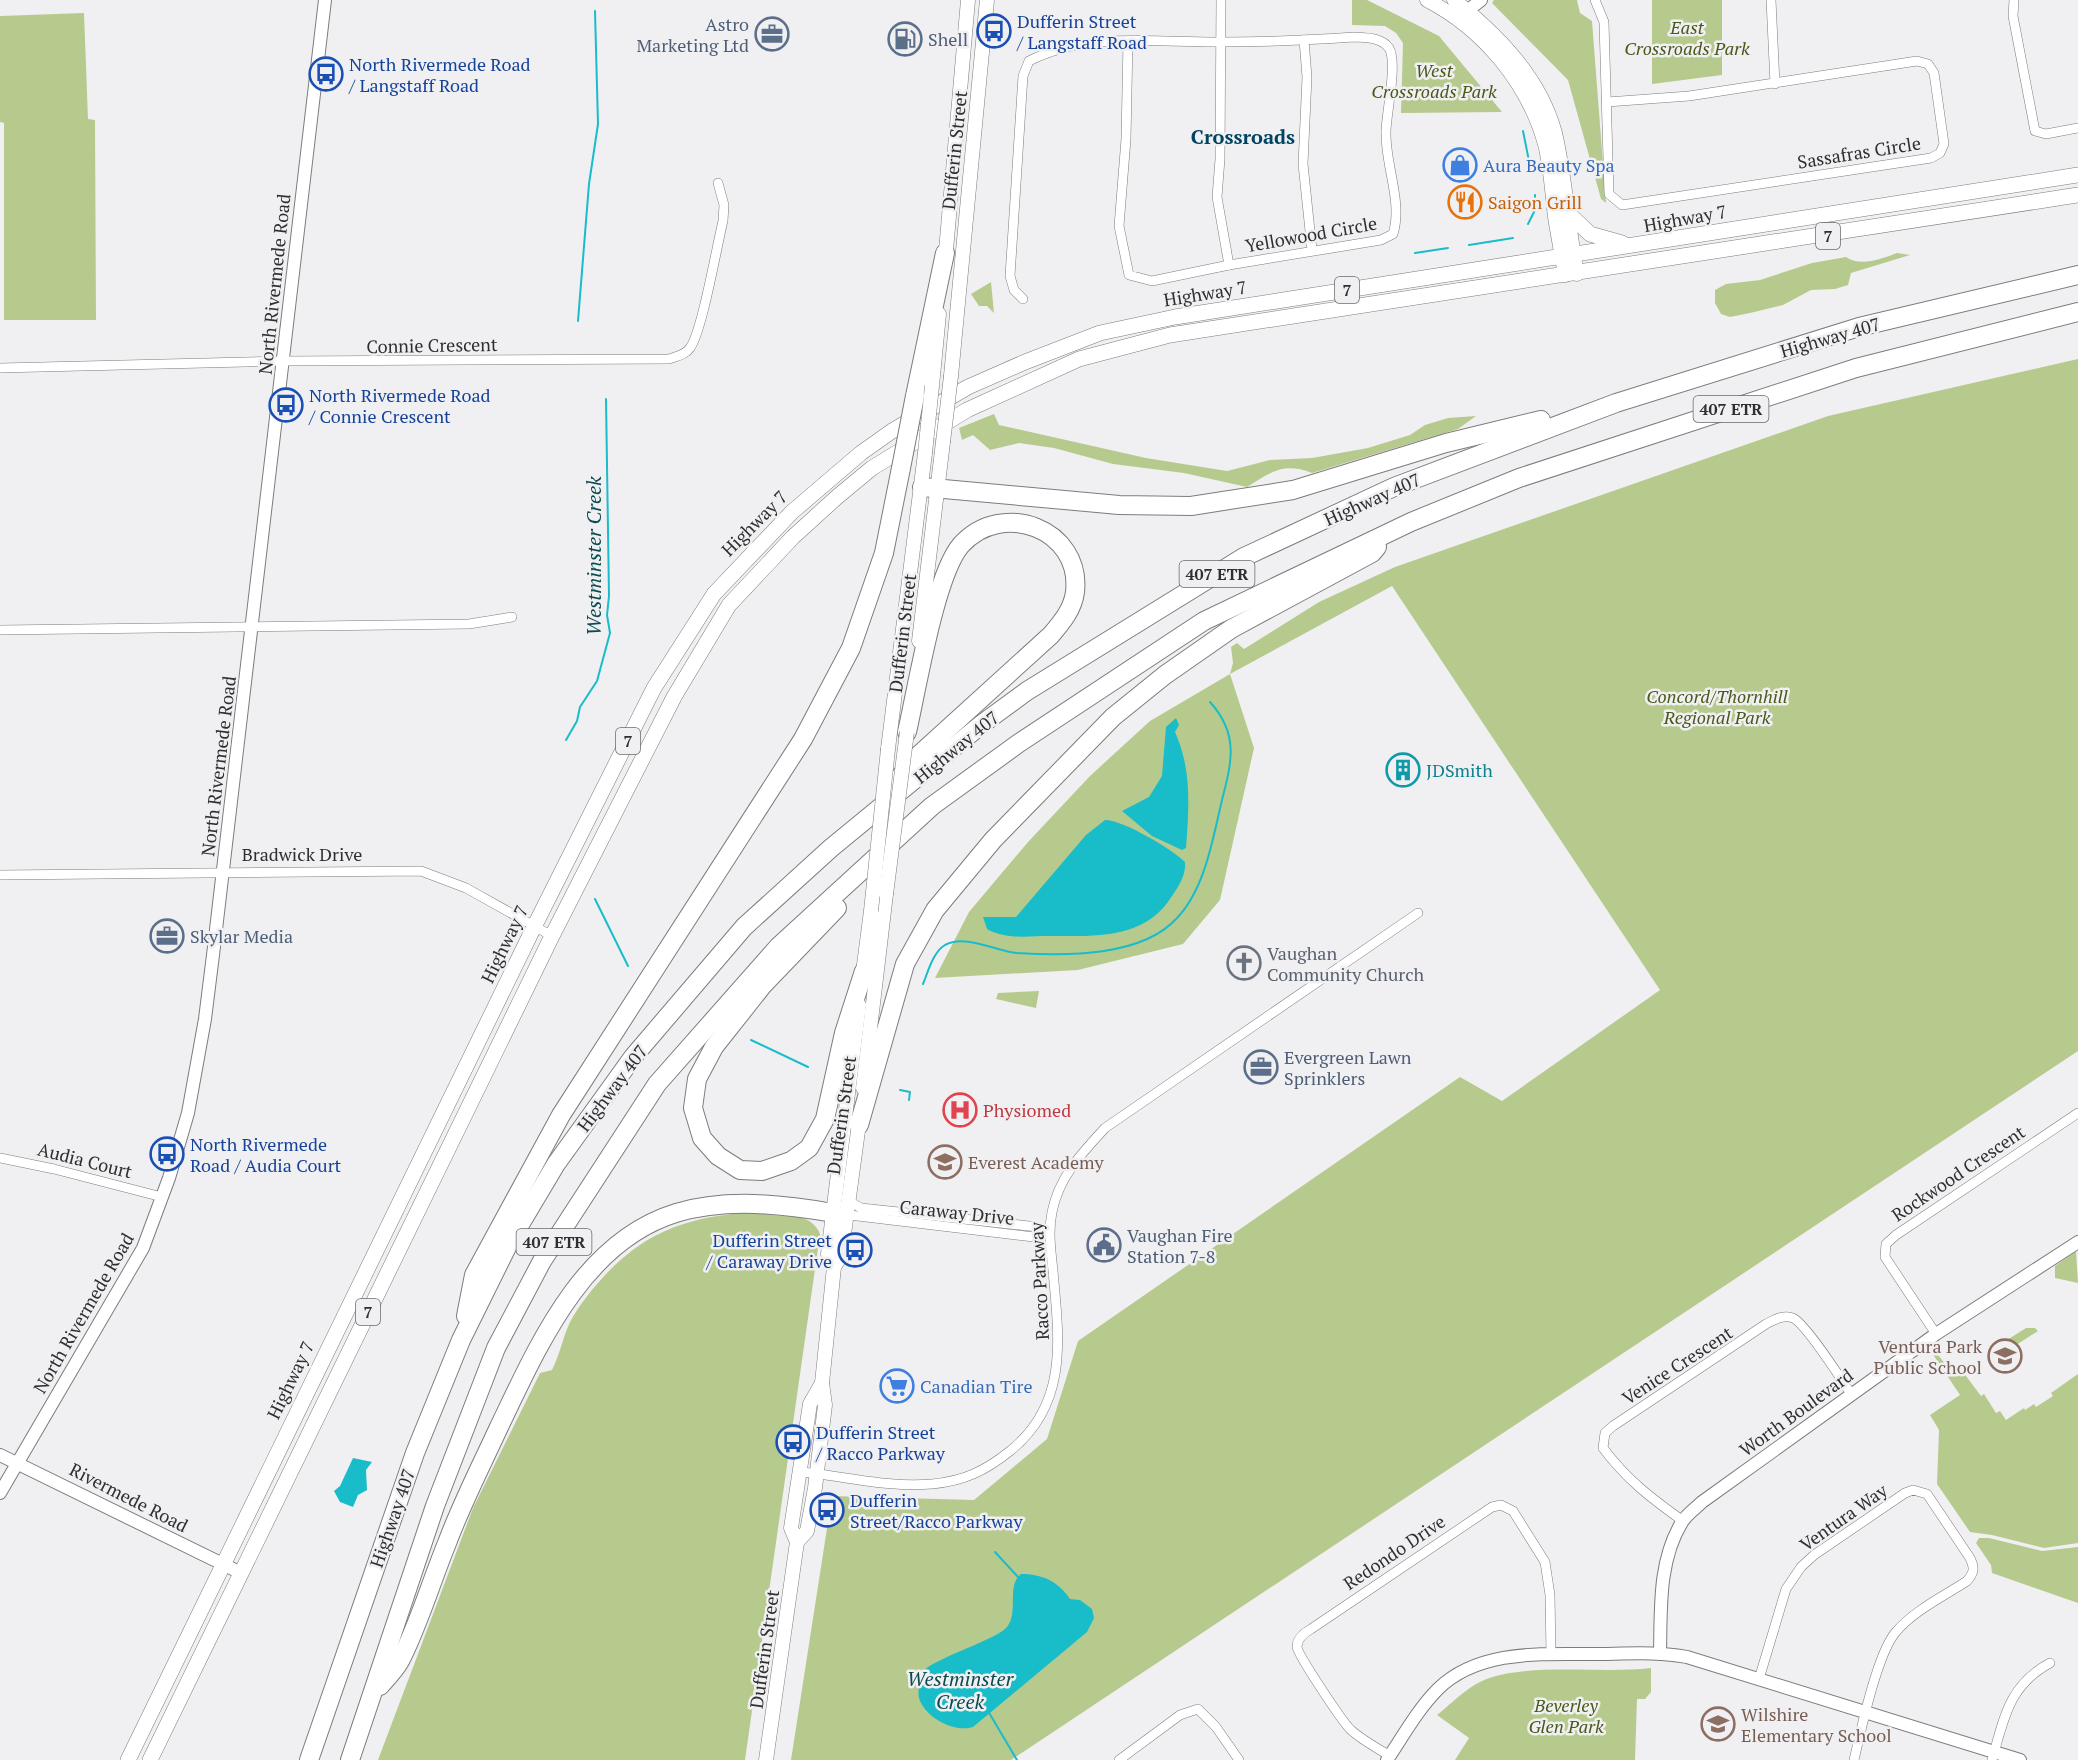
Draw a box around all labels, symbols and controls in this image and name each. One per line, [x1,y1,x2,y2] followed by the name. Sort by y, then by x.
[1016,9,1147,54] place label: Dufferin Street / Langstaff Road
[637,12,749,57] place label: Astro Marketing Ltd
[976,13,1012,49] bus stop icon: Dufferin Street / Langstaff Road
[1624,15,1750,60] park label: East Crossroads Park
[754,16,790,52] office icon: Astro Marketing Ltd
[887,21,923,57] fuel station icon: Shell
[928,27,968,51] place label: Shell
[348,52,530,97] place label: North Rivermede Road / Langstaff Road
[308,56,344,92] bus stop icon: North Rivermede Road / Langstaff Road
[1371,58,1497,103] park label: West Crossroads Park
[936,89,972,211] street label: Dufferin Street
[1191,123,1295,150] district label: Crossroads
[1796,130,1922,174] street label: Sassafras Circle
[1442,147,1478,183] shop icon: Aura Beauty Spa
[1483,153,1615,177] place label: Aura Beauty Spa
[1447,184,1483,220] restaurant icon: Saigon Grill
[1488,190,1582,214] place label: Saigon Grill
[253,193,295,375] street label: North Rivermede Road
[1642,199,1728,237] street label: Highway 7
[1243,211,1379,257] street label: Yellowood Circle
[1816,223,1840,249] road number: 7
[1162,275,1248,311] street label: Highway 7
[1335,277,1359,303] road number: 7
[1777,311,1883,363] street label: Highway 407
[366,332,498,358] street label: Connie Crescent
[308,383,490,428] place label: North Rivermede Road / Connie Crescent
[268,387,304,423] bus stop icon: North Rivermede Road / Connie Crescent
[1694,396,1768,422] road number: 407 ETR
[1320,467,1424,531] street label: Highway 407
[580,476,607,636] water label: Westminster Creek
[716,485,792,561] street label: Highway 7
[1180,561,1254,587] road number: 407 ETR
[883,572,921,694] street label: Dufferin Street
[195,674,241,858] street label: North Rivermede Road
[1646,684,1788,729] park label: Concord/Thornhill Regional Park
[908,705,1004,789] street label: Highway 407
[616,728,640,754] road number: 7
[1385,752,1421,788] building icon: JDSmith
[1426,758,1493,782] place label: JDSmith
[242,842,362,866] street label: Bradwick Drive
[475,901,533,987] street label: Highway 7
[149,918,185,954] office icon: Skylar Media
[190,924,293,948] place label: Skylar Media
[1267,941,1425,986] place label: Vaughan Community Church
[1226,945,1262,981] church icon: Vaughan Community Church
[571,1040,653,1136] street label: Highway 407
[1284,1045,1412,1090] place label: Evergreen Lawn Sprinklers
[1243,1049,1279,1085] office icon: Evergreen Lawn Sprinklers
[821,1054,861,1176] street label: Dufferin Street
[942,1092,978,1128] hospital icon: Physiomed
[983,1098,1071,1122] place label: Physiomed
[1887,1119,2030,1226] street label: Rockwood Crescent
[190,1132,342,1177] place label: North Rivermede Road / Audia Court
[149,1136,185,1172] bus stop icon: North Rivermede Road / Audia Court
[35,1137,135,1183] street label: Audia Court
[927,1144,963,1180] school or university icon: Everest Academy
[968,1150,1105,1174] place label: Everest Academy
[898,1194,1016,1230] street label: Caraway Drive
[1024,1220,1054,1341] street label: Racco Parkway
[1127,1223,1233,1268] place label: Vaughan Fire Station 7-8
[1086,1227,1122,1263] public building icon: Vaughan Fire Station 7-8
[27,1228,139,1398] street label: North Rivermede Road
[705,1228,832,1273] place label: Dufferin Street / Caraway Drive
[516,1229,592,1255] road number: 407 ETR
[837,1232,873,1268] bus stop icon: Dufferin Street / Caraway Drive
[356,1299,380,1325] road number: 7
[1617,1320,1737,1410] street label: Venice Crescent
[1874,1334,1983,1379] place label: Ventura Park Public School
[261,1337,319,1423] street label: Highway 7
[1987,1338,2023,1374] school or university icon: Ventura Park Public School
[1734,1363,1858,1461] street label: Worth Boulevard
[879,1368,915,1404] supermarket icon: Canadian Tire
[920,1374,1033,1398] place label: Canadian Tire
[815,1420,946,1465] place label: Dufferin Street / Racco Parkway
[775,1424,811,1460] bus stop icon: Dufferin Street / Racco Parkway
[66,1457,192,1537] street label: Rivermede Road
[364,1465,420,1571] street label: Highway 407
[1794,1478,1892,1556] street label: Ventura Way
[850,1488,1023,1533] place label: Dufferin Street/Racco Parkway
[809,1492,845,1528] bus stop icon: Dufferin Street/Racco Parkway
[1338,1509,1450,1595] street label: Redondo Drive
[744,1588,784,1710] street label: Dufferin Street
[907,1665,1014,1715] water label: Westminster Creek
[1528,1693,1604,1738] park label: Beverley Glen Park
[1741,1702,1892,1747] place label: Wilshire Elementary School
[1700,1706,1736,1742] school or university icon: Wilshire Elementary School

